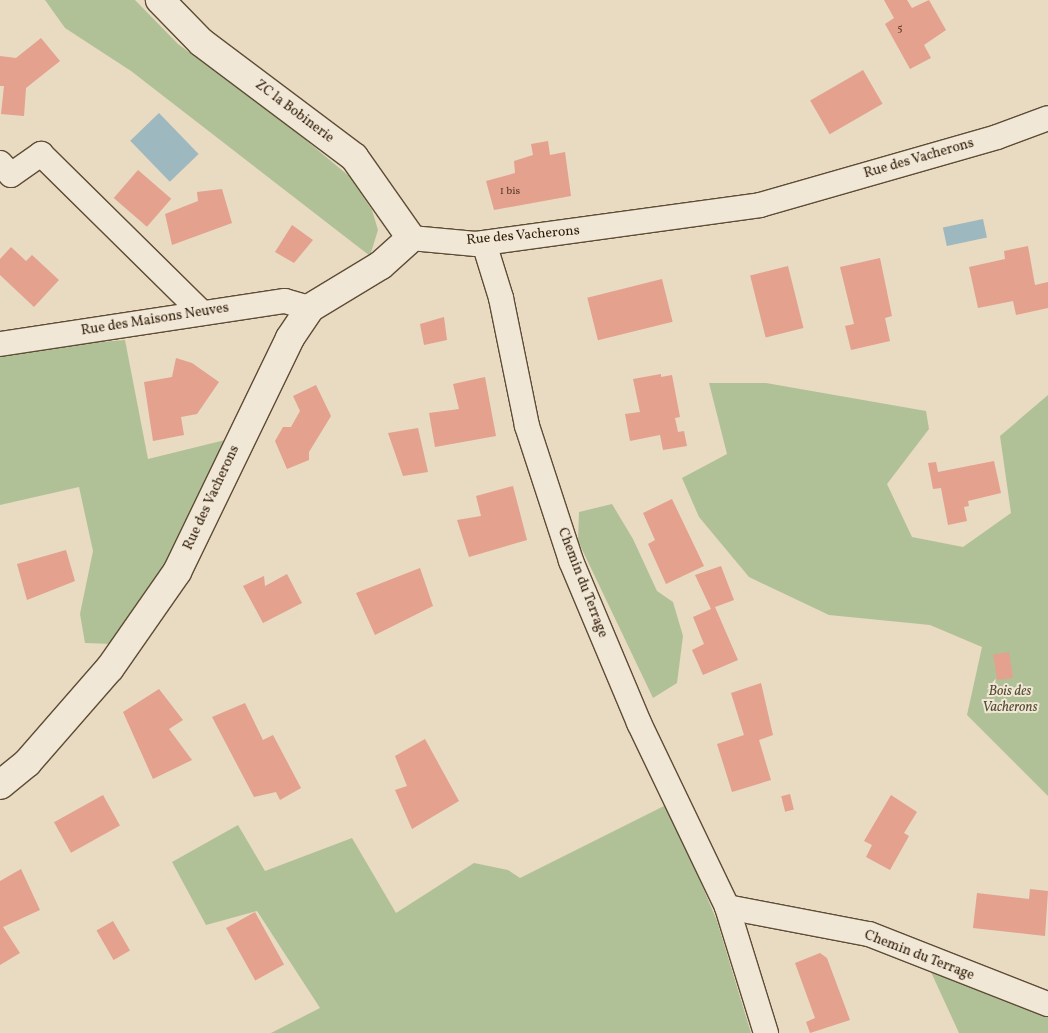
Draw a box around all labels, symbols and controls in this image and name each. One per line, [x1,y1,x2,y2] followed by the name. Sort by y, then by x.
[897,22,903,36] house number: 5
[251,77,337,147] street label: ZC la Bobinerie
[862,135,976,183] street label: Rue des Vacherons
[500,185,520,199] house number: 1 bis
[465,223,581,249] street label: Rue des Vacherons
[80,300,230,340] street label: Rue des Maisons Neuves
[180,443,244,553] street label: Rue des Vacherons
[553,525,611,641] street label: Chemin du Terrage
[982,684,1038,716] park label: Bois des Vacherons
[861,927,977,985] street label: Chemin du Terrage

